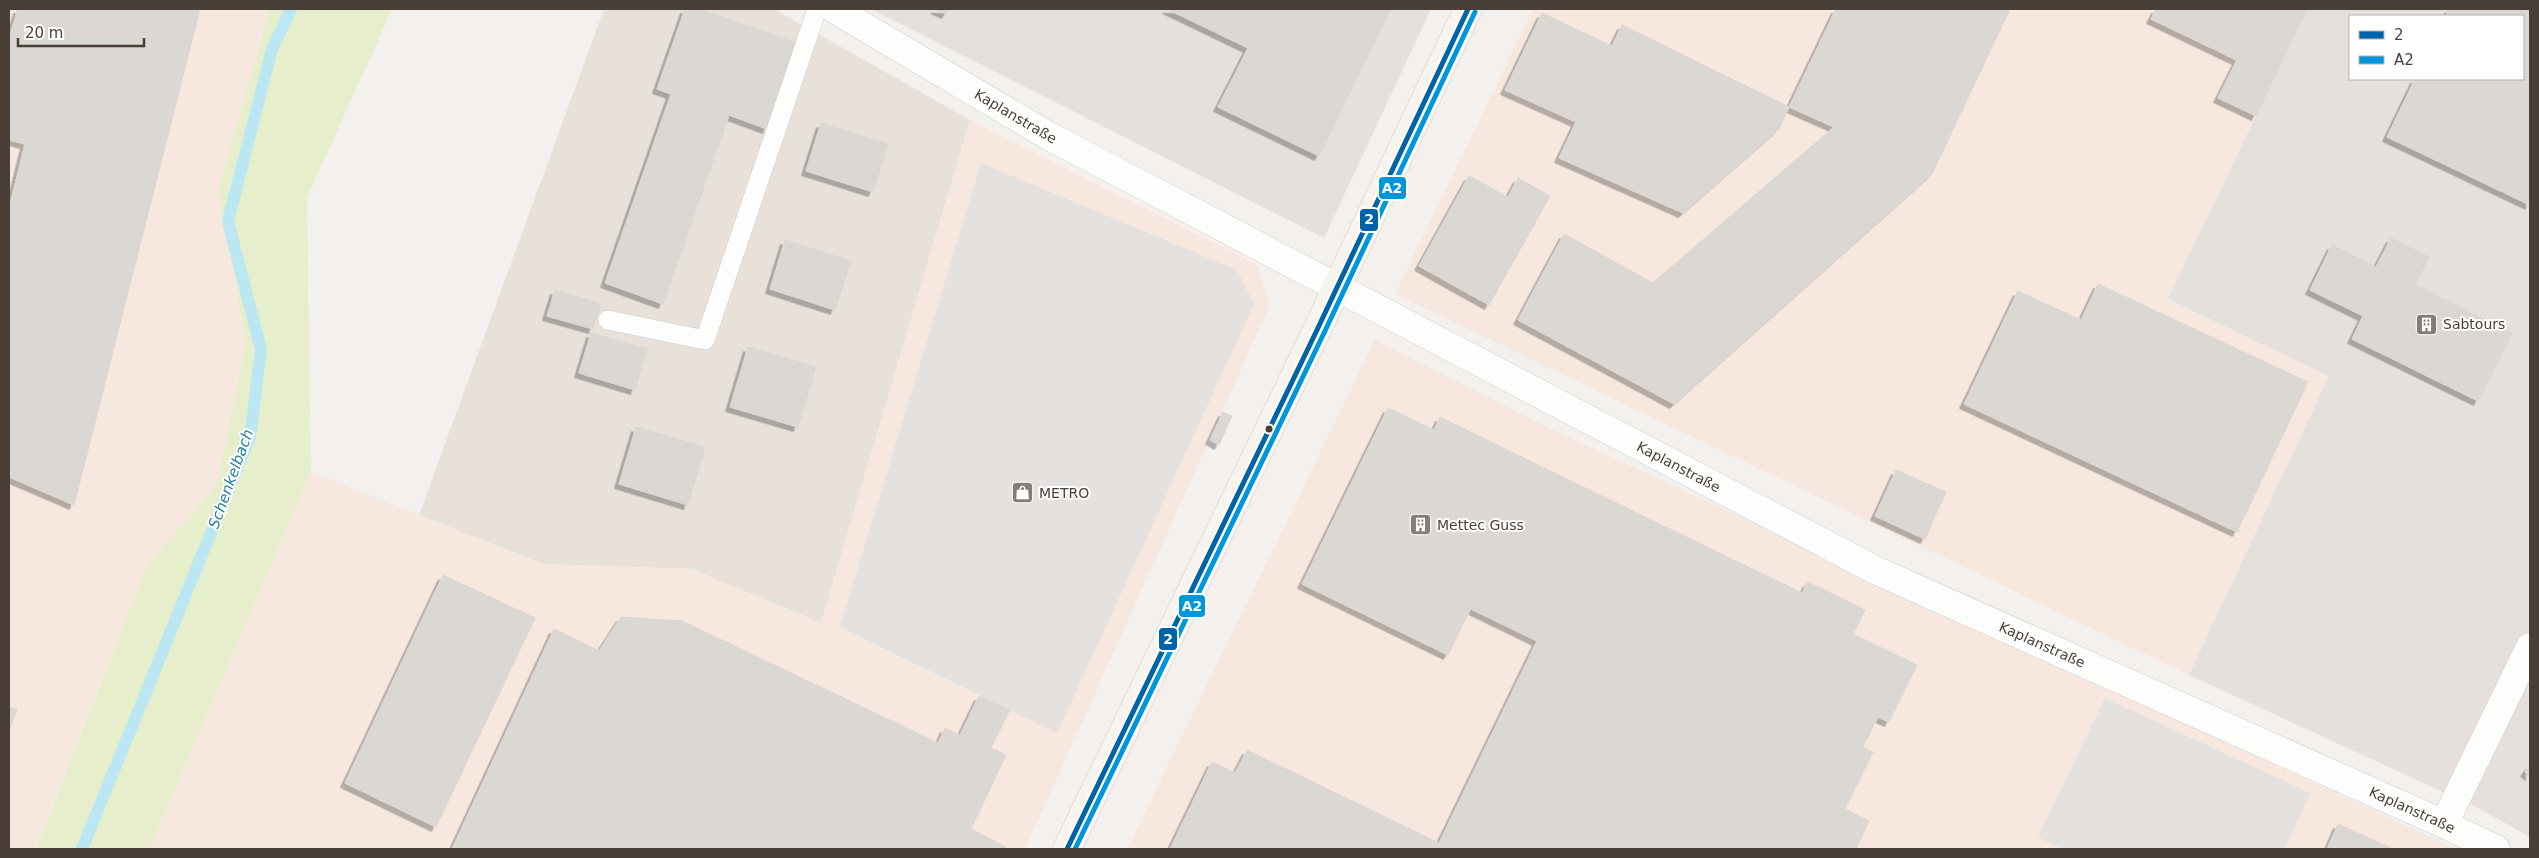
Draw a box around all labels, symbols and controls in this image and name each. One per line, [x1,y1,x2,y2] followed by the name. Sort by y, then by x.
[18,15,144,47] scale bar
[2349,15,2524,80] legend
[25,24,63,42] text: 20 m
[2394,26,2404,44] text: 2
[2394,51,2414,69] text: A2
[972,86,1059,147] street label: Kaplanstraße
[1378,176,1407,200] line badge: A2
[1382,180,1402,196] text: A2
[1359,208,1379,232] line badge: 2
[1364,211,1374,227] text: 2
[2415,312,2439,336] building icon: Sabtours
[2443,316,2505,332] place label: Sabtours
[1264,424,1274,434] unlabelled marker
[205,427,257,531] water label: Schenkelbach
[1634,438,1723,495] street label: Kaplanstraße
[1011,481,1035,505] shop icon: METRO
[1039,485,1089,501] place label: METRO
[1409,513,1433,537] building icon: Mettec Guss
[1437,517,1524,533] place label: Mettec Guss
[1178,594,1206,618] line badge: A2
[1182,598,1202,614] text: A2
[1997,619,2088,671] street label: Kaplanstraße
[1158,627,1178,651] line badge: 2
[1163,631,1173,647] text: 2
[2367,784,2458,836] street label: Kaplanstraße

